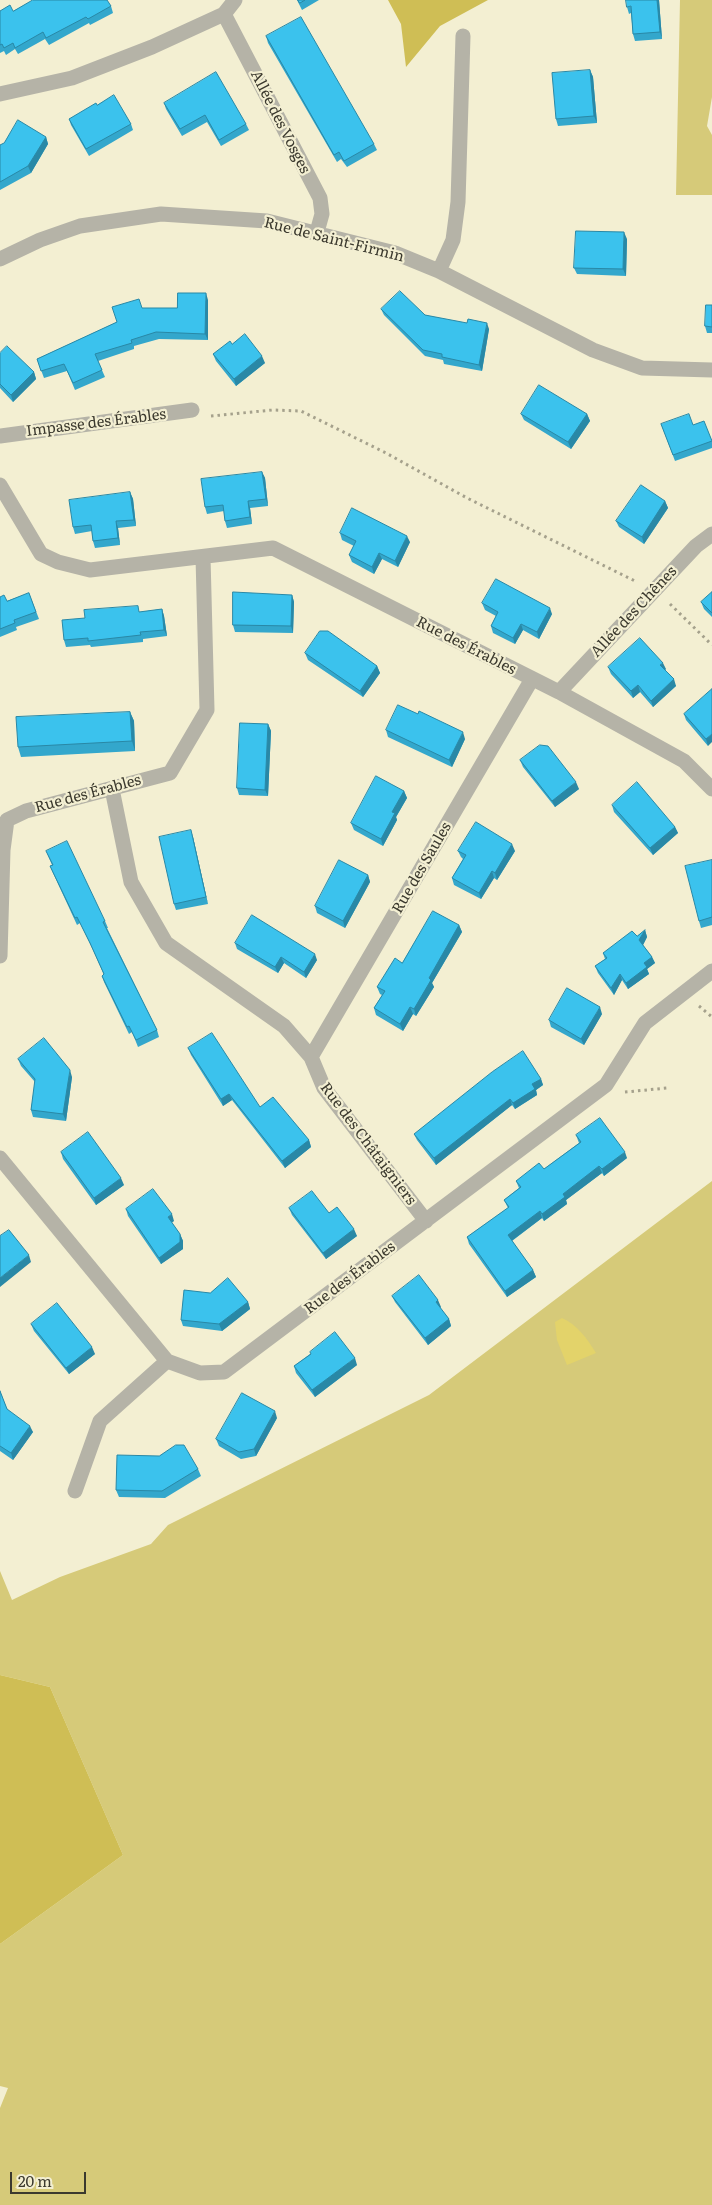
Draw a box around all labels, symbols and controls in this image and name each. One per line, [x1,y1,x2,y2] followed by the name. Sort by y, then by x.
[246,67,314,177] street label: Allée des Vosges
[262,214,406,266] street label: Rue de Saint-Firmin
[25,405,167,441] street label: Impasse des Érables
[587,563,681,661] street label: Allée des Chênes
[413,613,519,679] street label: Rue des Érables
[33,771,143,817] street label: Rue des Érables
[389,819,455,917] street label: Rue des Saules
[316,1079,420,1209] street label: Rue des Châtaigniers
[301,1238,399,1318] street label: Rue des Érables
[12,2162,89,2194] scale bar
[18,2169,52,2192] text: 20 m

